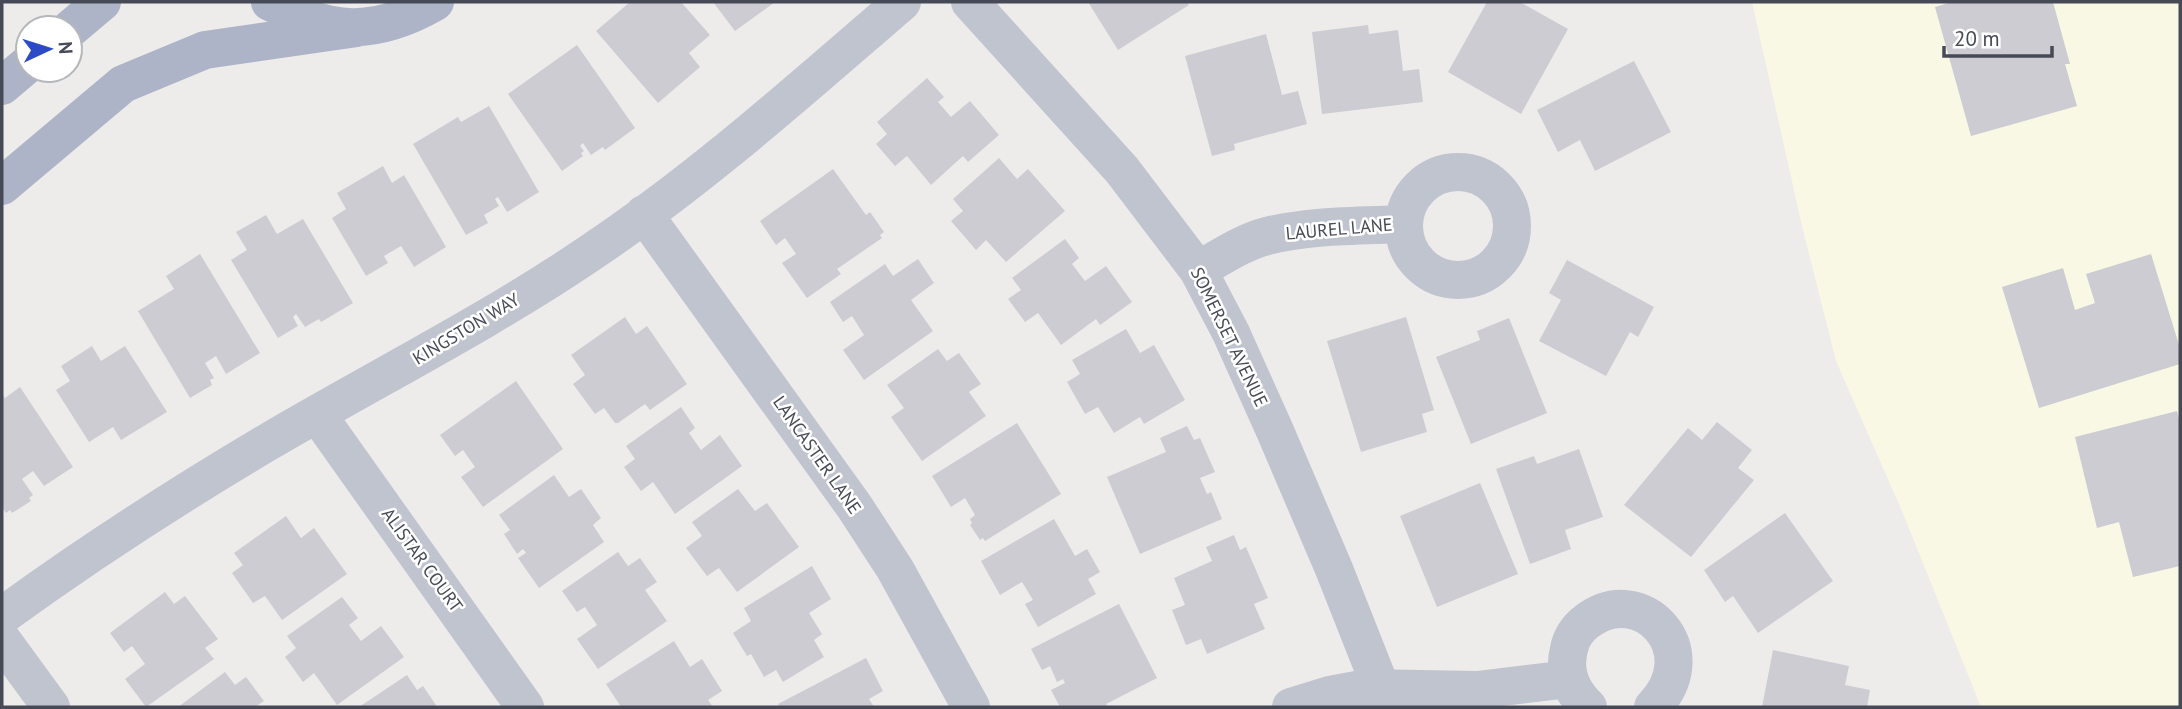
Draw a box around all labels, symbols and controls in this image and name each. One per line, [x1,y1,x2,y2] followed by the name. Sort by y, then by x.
[14,14,84,84] north arrow
[1944,14,2052,58] scale bar
[1954,25,2000,52] text: 20 m
[54,41,78,55] text: N
[1285,212,1393,245] street label: LAUREL LANE
[1186,263,1273,410] street label: SOMERSET AVENUE
[408,288,523,370] street label: KINGSTON WAY
[768,391,867,518] street label: LANCASTER LANE
[377,503,468,616] street label: ALISTAR COURT

